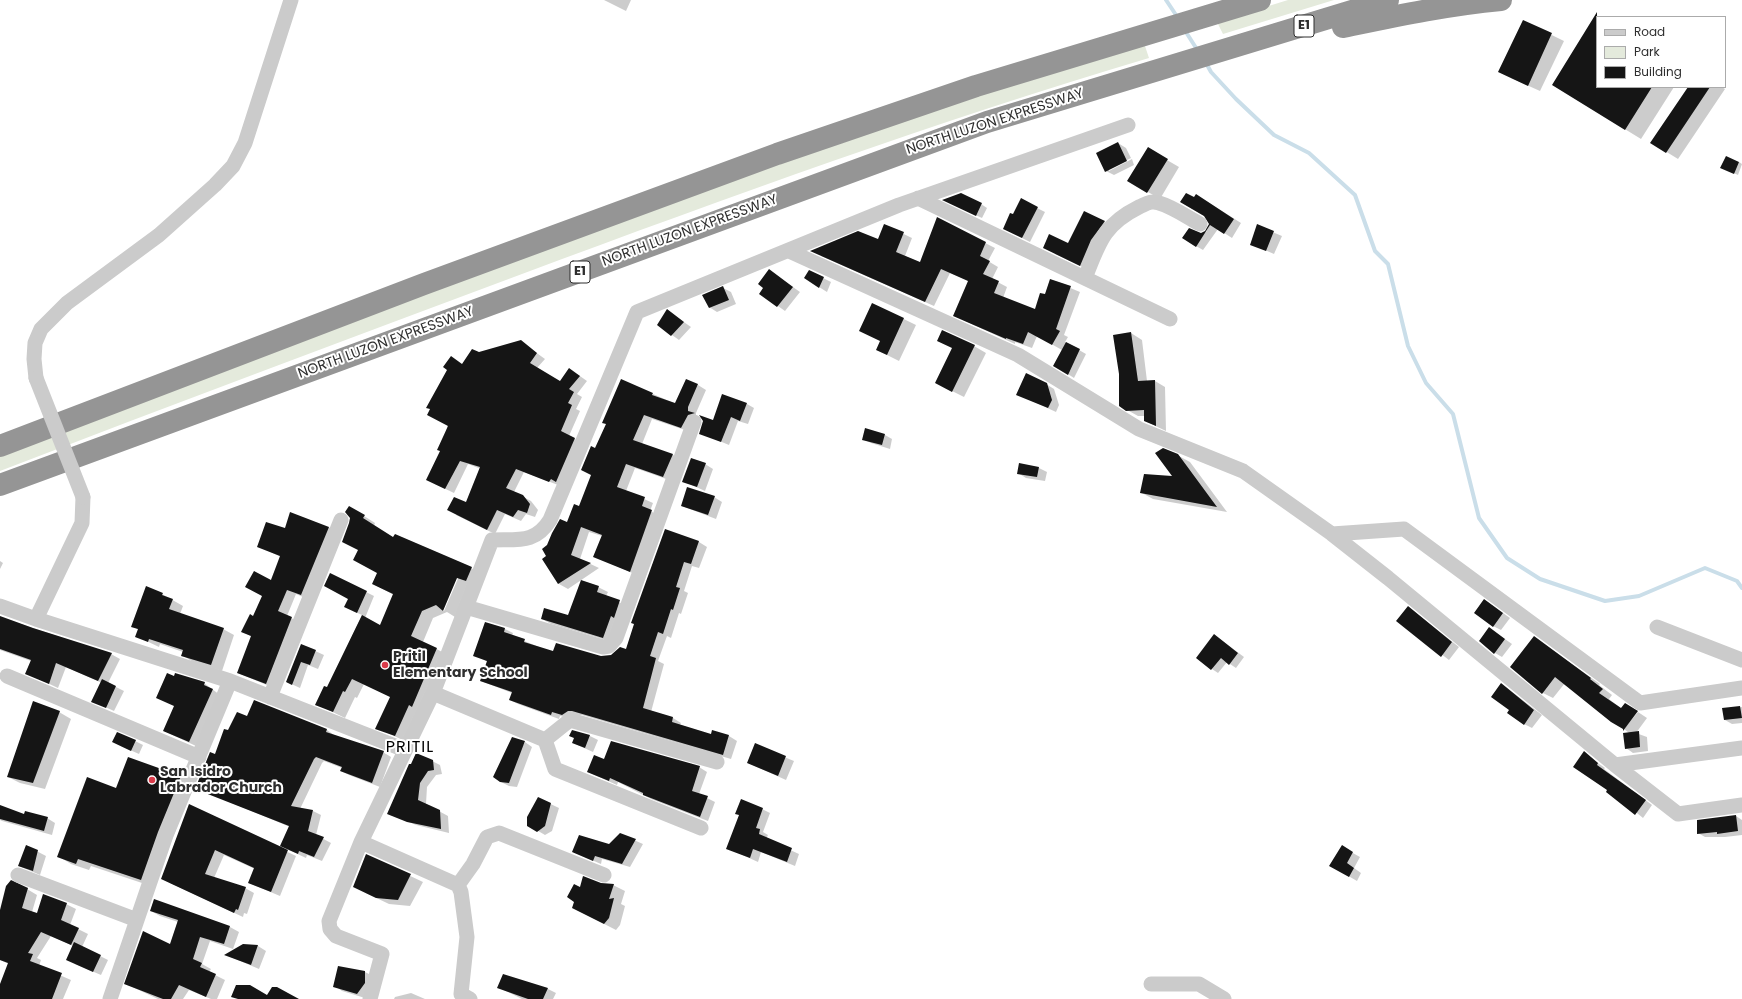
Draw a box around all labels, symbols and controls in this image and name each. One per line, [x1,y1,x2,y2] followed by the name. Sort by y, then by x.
[1294,15,1314,37] road number: E1
[1596,16,1726,88] legend
[1634,23,1665,40] text: Road
[1634,43,1660,60] text: Park
[1634,63,1682,80] text: Building
[904,85,1086,159] street label: NORTH LUZON EXPRESSWAY
[600,191,780,271] street label: NORTH LUZON EXPRESSWAY
[570,261,590,283] road number: E1
[296,303,476,383] street label: NORTH LUZON EXPRESSWAY
[393,649,528,682] place label: Pritil Elementary School
[380,660,390,670] marker: Pritil Elementary School
[386,738,434,758] district label: PRITIL
[160,764,282,796] place label: San Isidro Labrador Church
[147,775,157,785] marker: San Isidro Labrador Church

